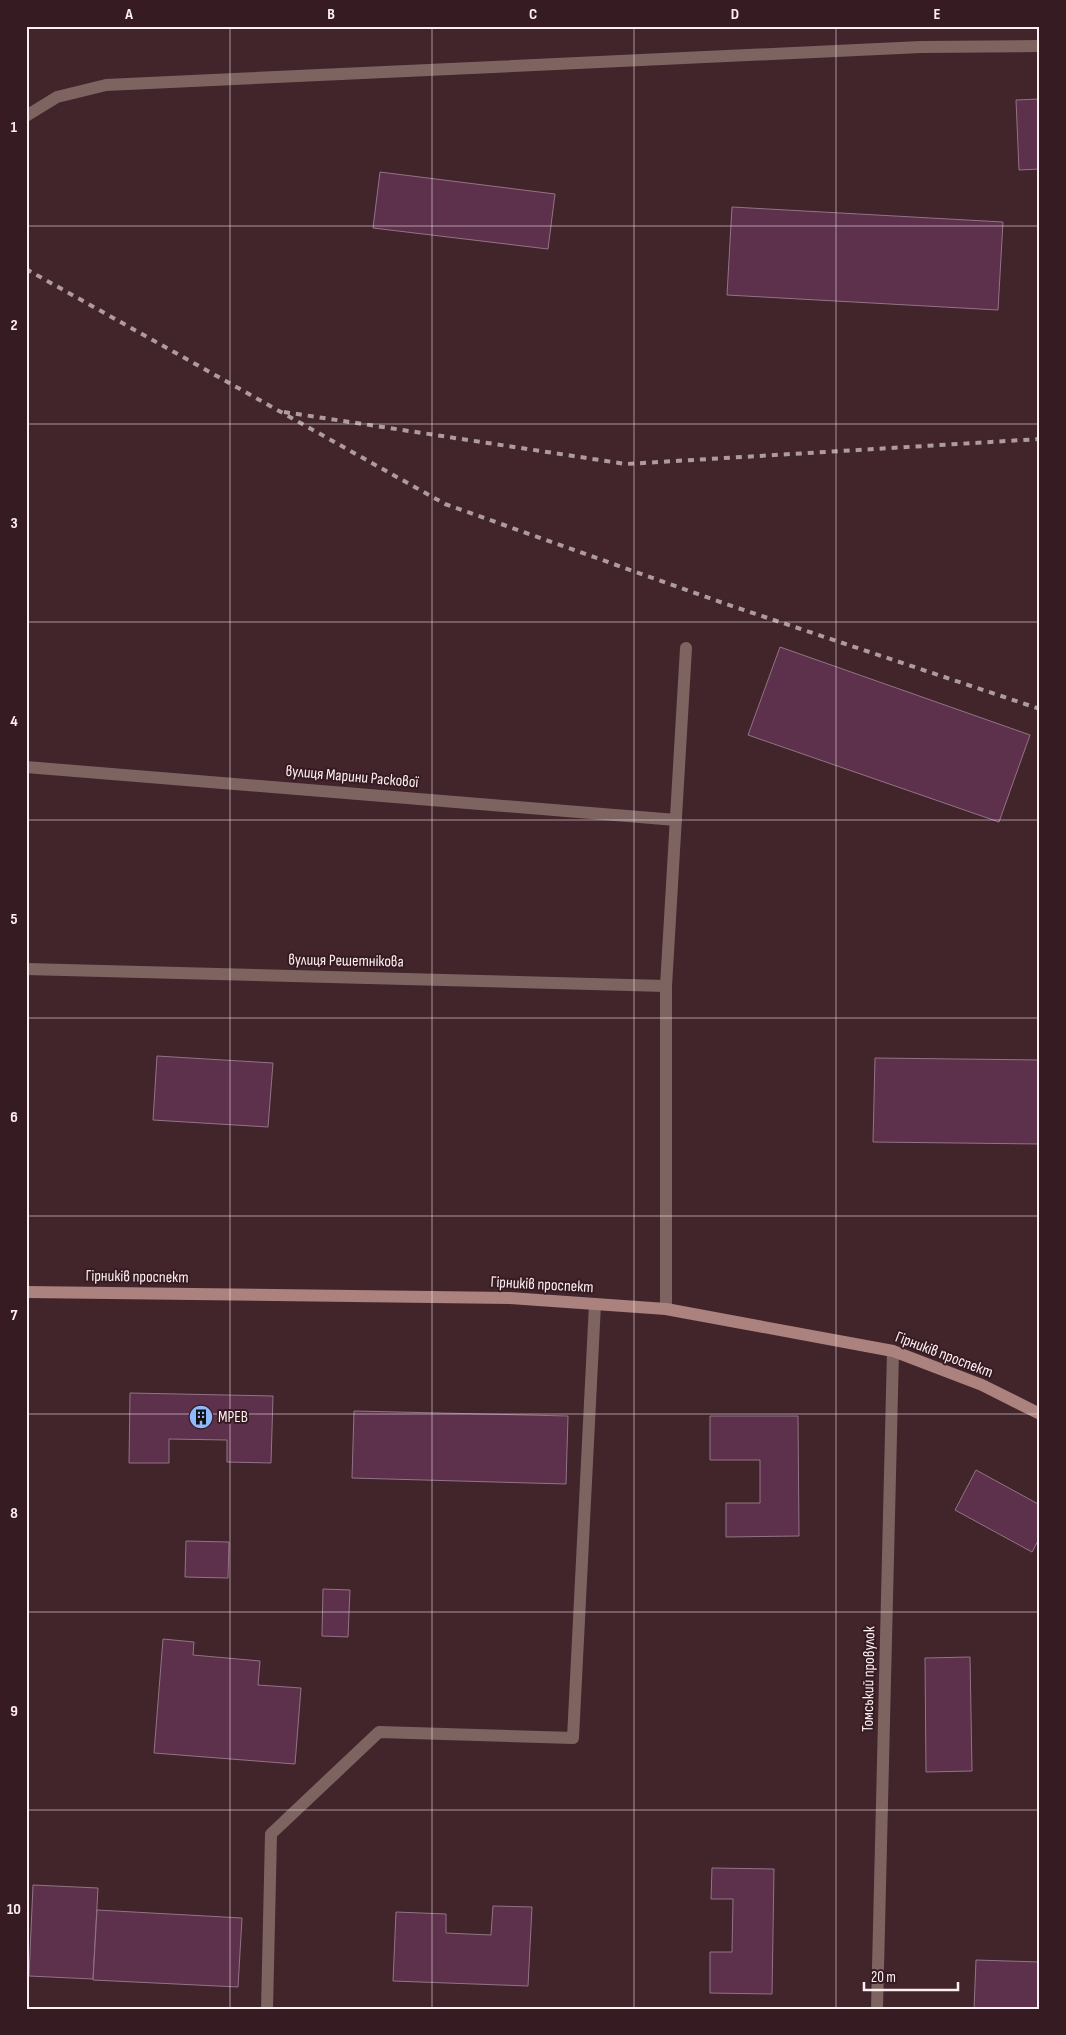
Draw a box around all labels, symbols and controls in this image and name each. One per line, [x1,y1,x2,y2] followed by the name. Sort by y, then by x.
[124,5,133,24] text: A
[327,5,335,24] text: B
[529,5,537,24] text: C
[731,5,739,24] text: D
[934,5,941,24] text: E
[11,118,18,137] text: 1
[10,316,18,335] text: 2
[10,514,18,533] text: 3
[10,712,18,731] text: 4
[285,762,420,792] street label: вулиця Марини Раскової
[10,910,18,929] text: 5
[288,950,404,972] street label: вулиця Решетнікова
[10,1108,18,1127] text: 6
[85,1267,189,1287] street label: Гірників проспект
[490,1273,594,1297] street label: Гірників проспект
[11,1306,18,1325] text: 7
[893,1328,995,1382] street label: Гірників проспект
[188,1404,214,1430] building icon: МРЕВ
[218,1408,248,1427] place label: МРЕВ
[10,1504,18,1523] text: 8
[859,1625,879,1732] street label: Томський провулок
[10,1702,18,1721] text: 9
[7,1900,21,1919] text: 10
[864,1960,957,1992] scale bar
[871,1968,896,1987] text: 20 m

